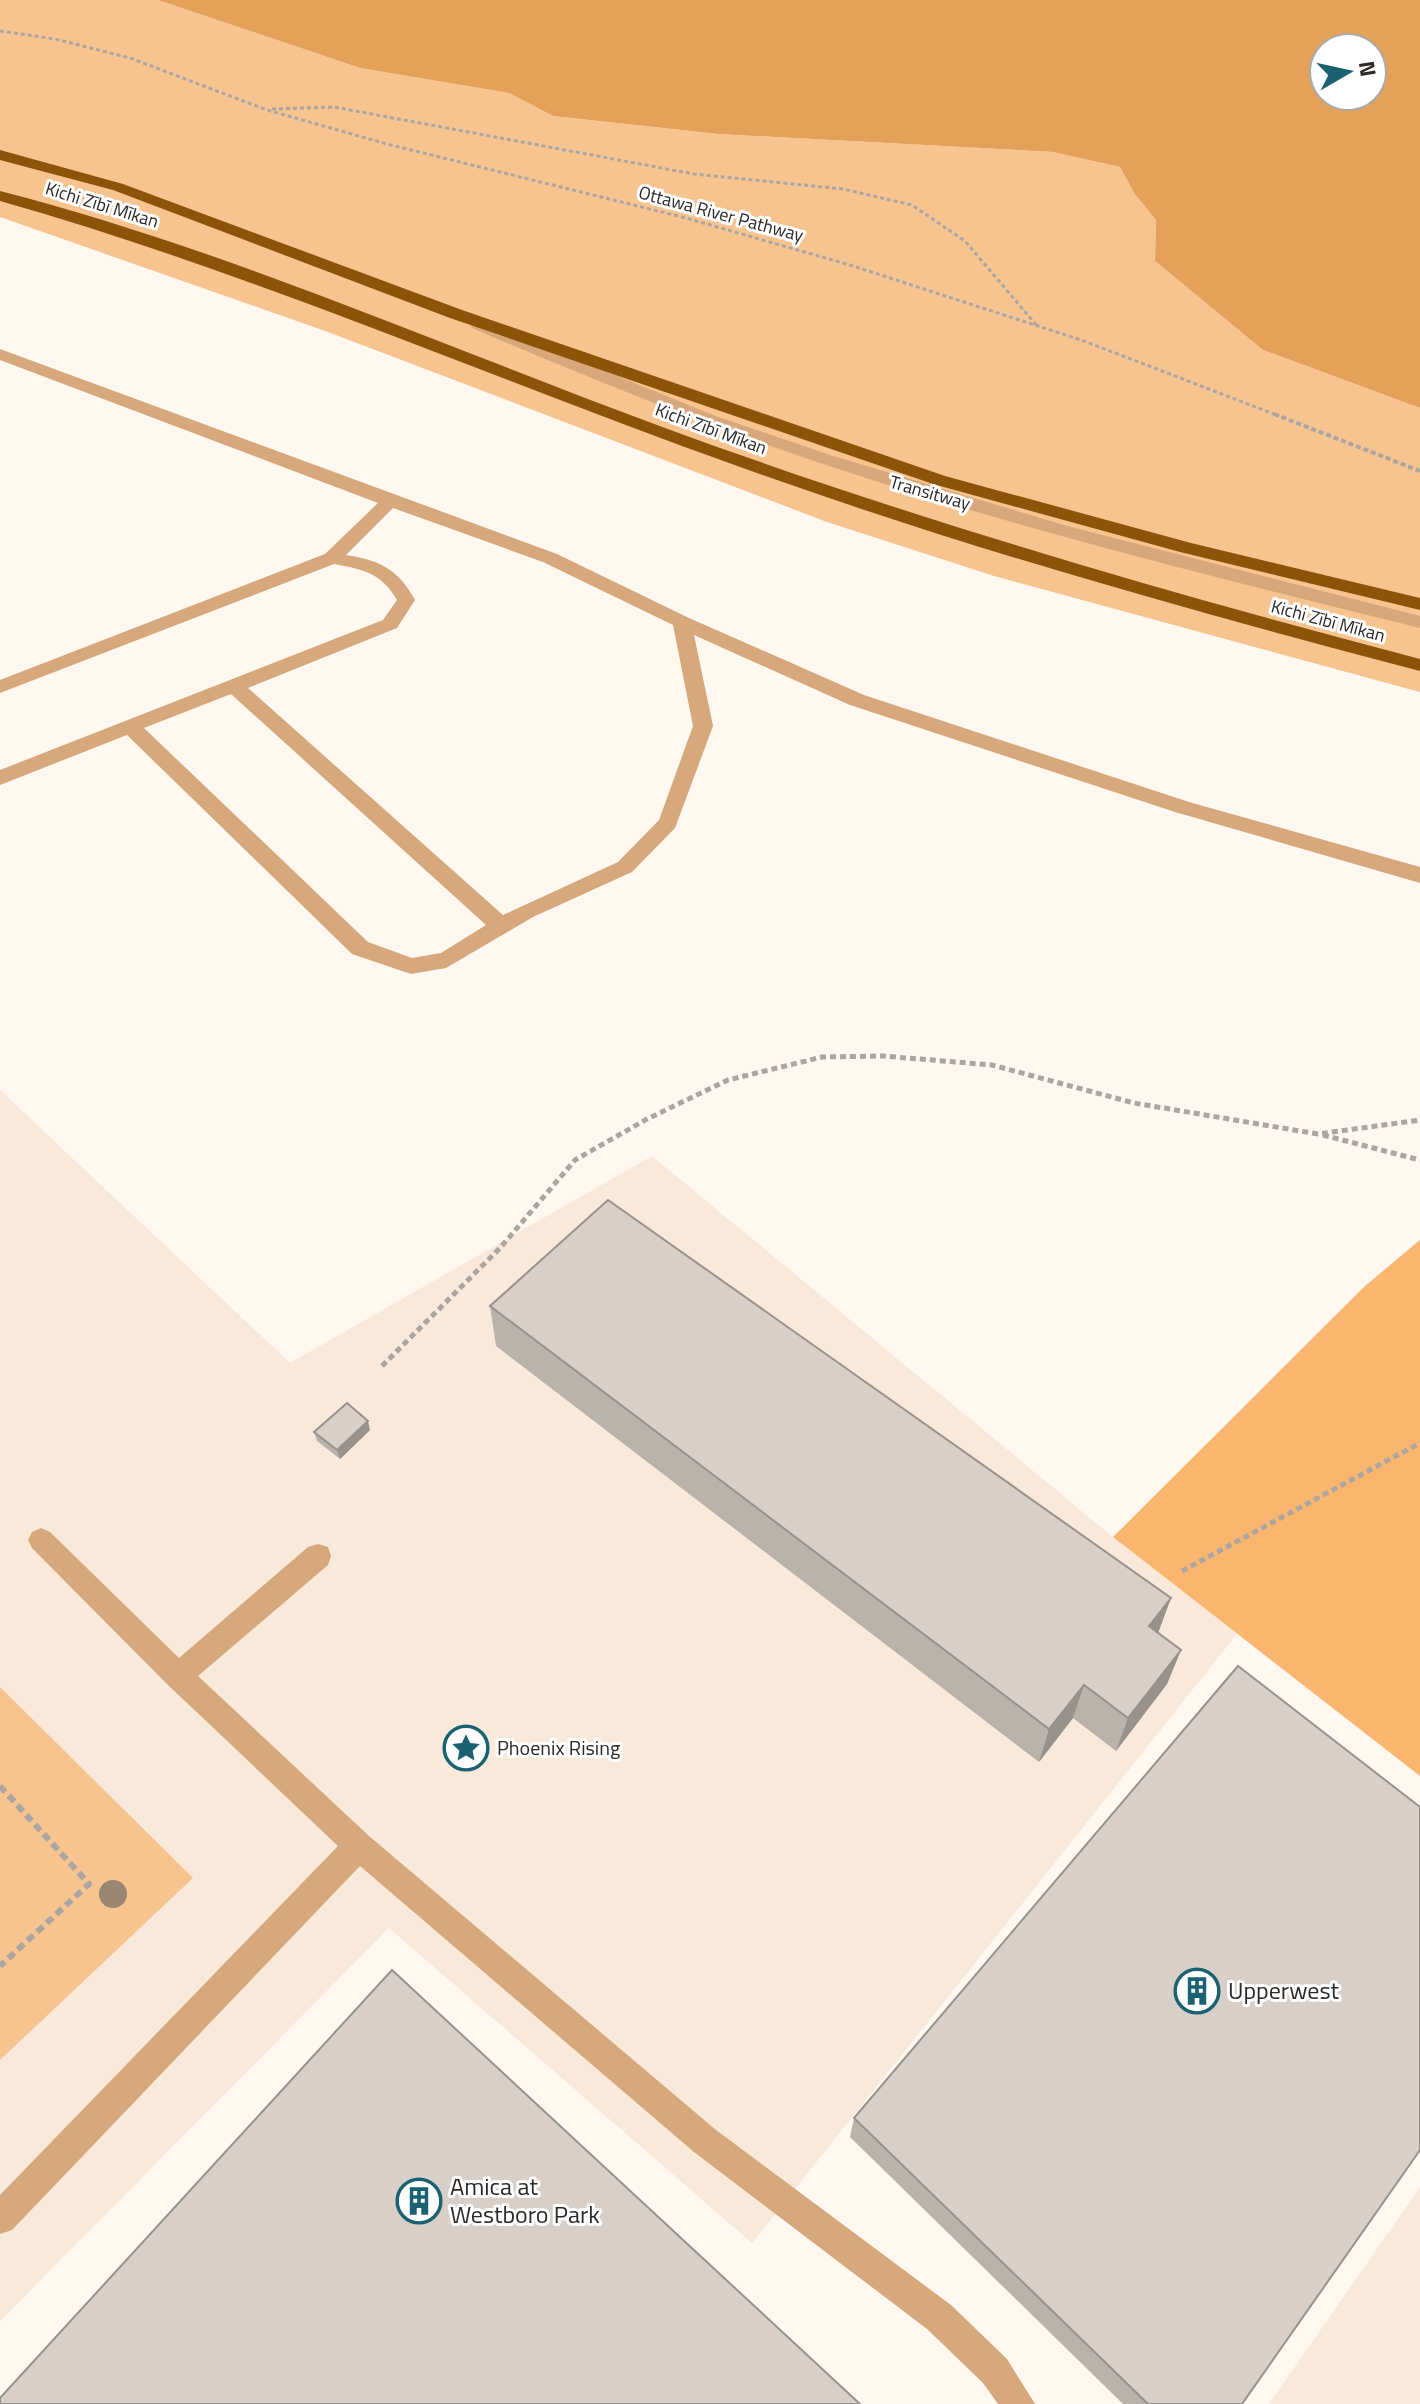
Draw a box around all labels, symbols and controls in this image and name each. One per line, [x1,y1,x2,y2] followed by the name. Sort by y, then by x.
[1308,32,1388,112] north arrow
[1350,59,1386,79] text: N
[42,174,162,235] street label: Kichi Zībī Mīkan
[636,179,807,249] street label: Ottawa River Pathway
[652,396,771,461] street label: Kichi Zībī Mīkan
[887,468,974,517] street label: Transitway
[1268,592,1388,649] street label: Kichi Zībī Mīkan
[442,1724,490,1772] place icon: Phoenix Rising
[497,1732,620,1763] place label: Phoenix Rising
[1173,1967,1221,2015] building icon: Upperwest
[1228,1972,1340,2008] place label: Upperwest
[450,2168,600,2232] place label: Amica at Westboro Park
[395,2177,443,2225] building icon: Amica at Westboro Park

